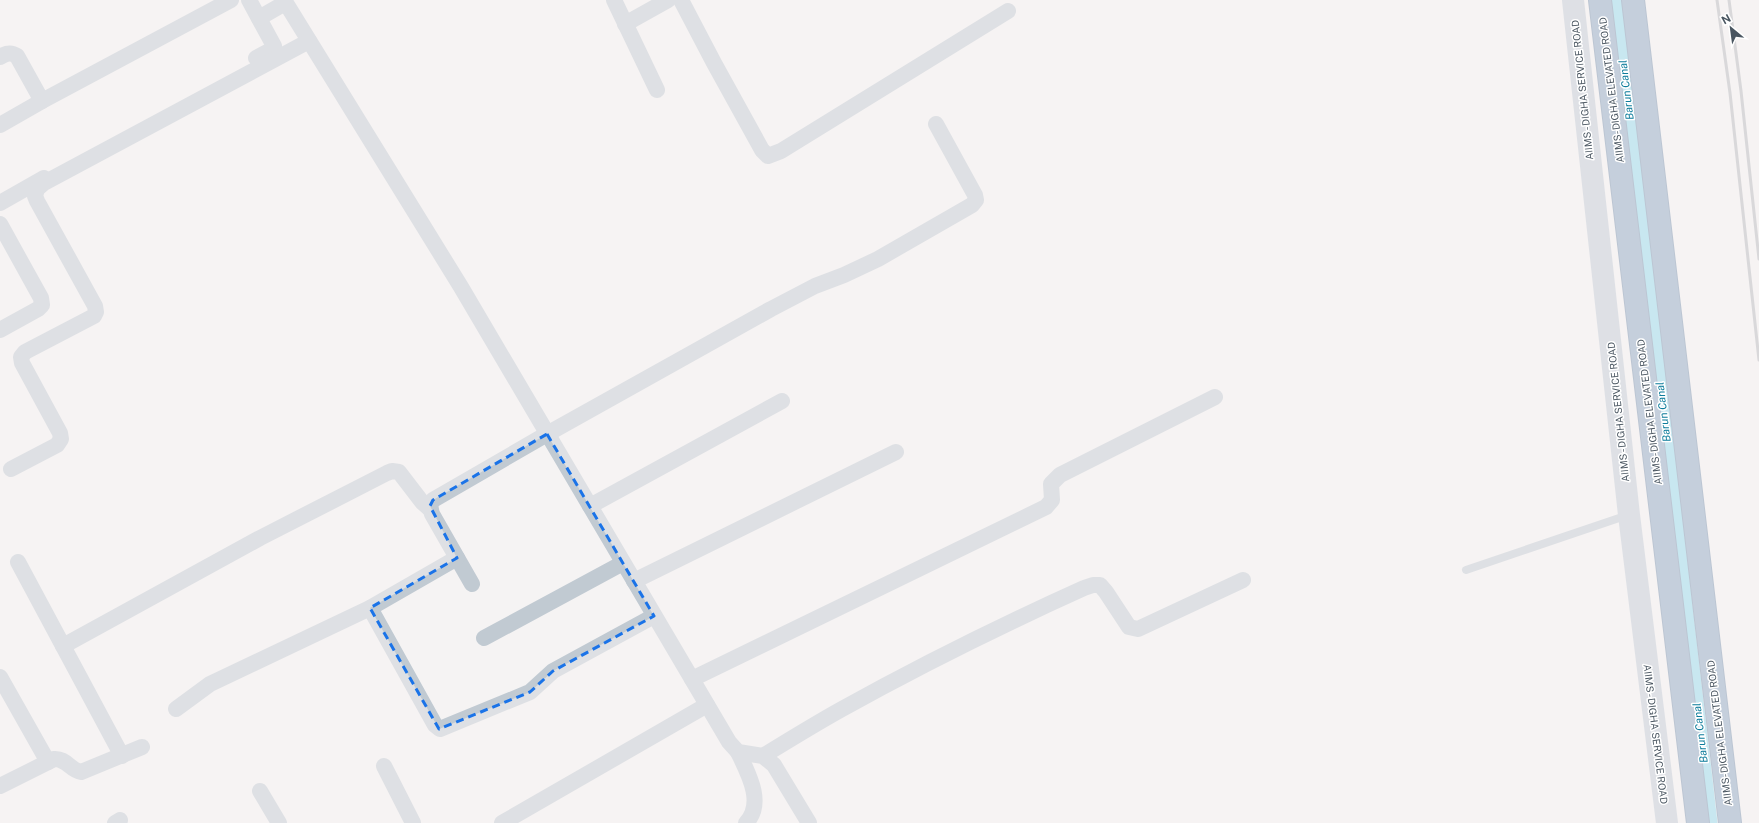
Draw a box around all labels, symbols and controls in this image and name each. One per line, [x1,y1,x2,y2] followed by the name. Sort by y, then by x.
[1711,8,1751,48] north arrow
[1719,12,1733,27] text: N
[1596,16,1626,163] street label: AIIMS- DIGHA ELEVATED ROAD
[1569,19,1595,161] street label: AIIMS - DIGHA SERVICE ROAD
[1616,59,1636,121] water label: Barun Canal
[1634,338,1664,485] street label: AIIMS- DIGHA ELEVATED ROAD
[1605,341,1631,483] street label: AIIMS - DIGHA SERVICE ROAD
[1653,381,1673,443] water label: Barun Canal
[1704,659,1734,806] street label: AIIMS- DIGHA ELEVATED ROAD
[1641,663,1671,805] street label: AIIMS - DIGHA SERVICE ROAD
[1690,702,1710,764] water label: Barun Canal

